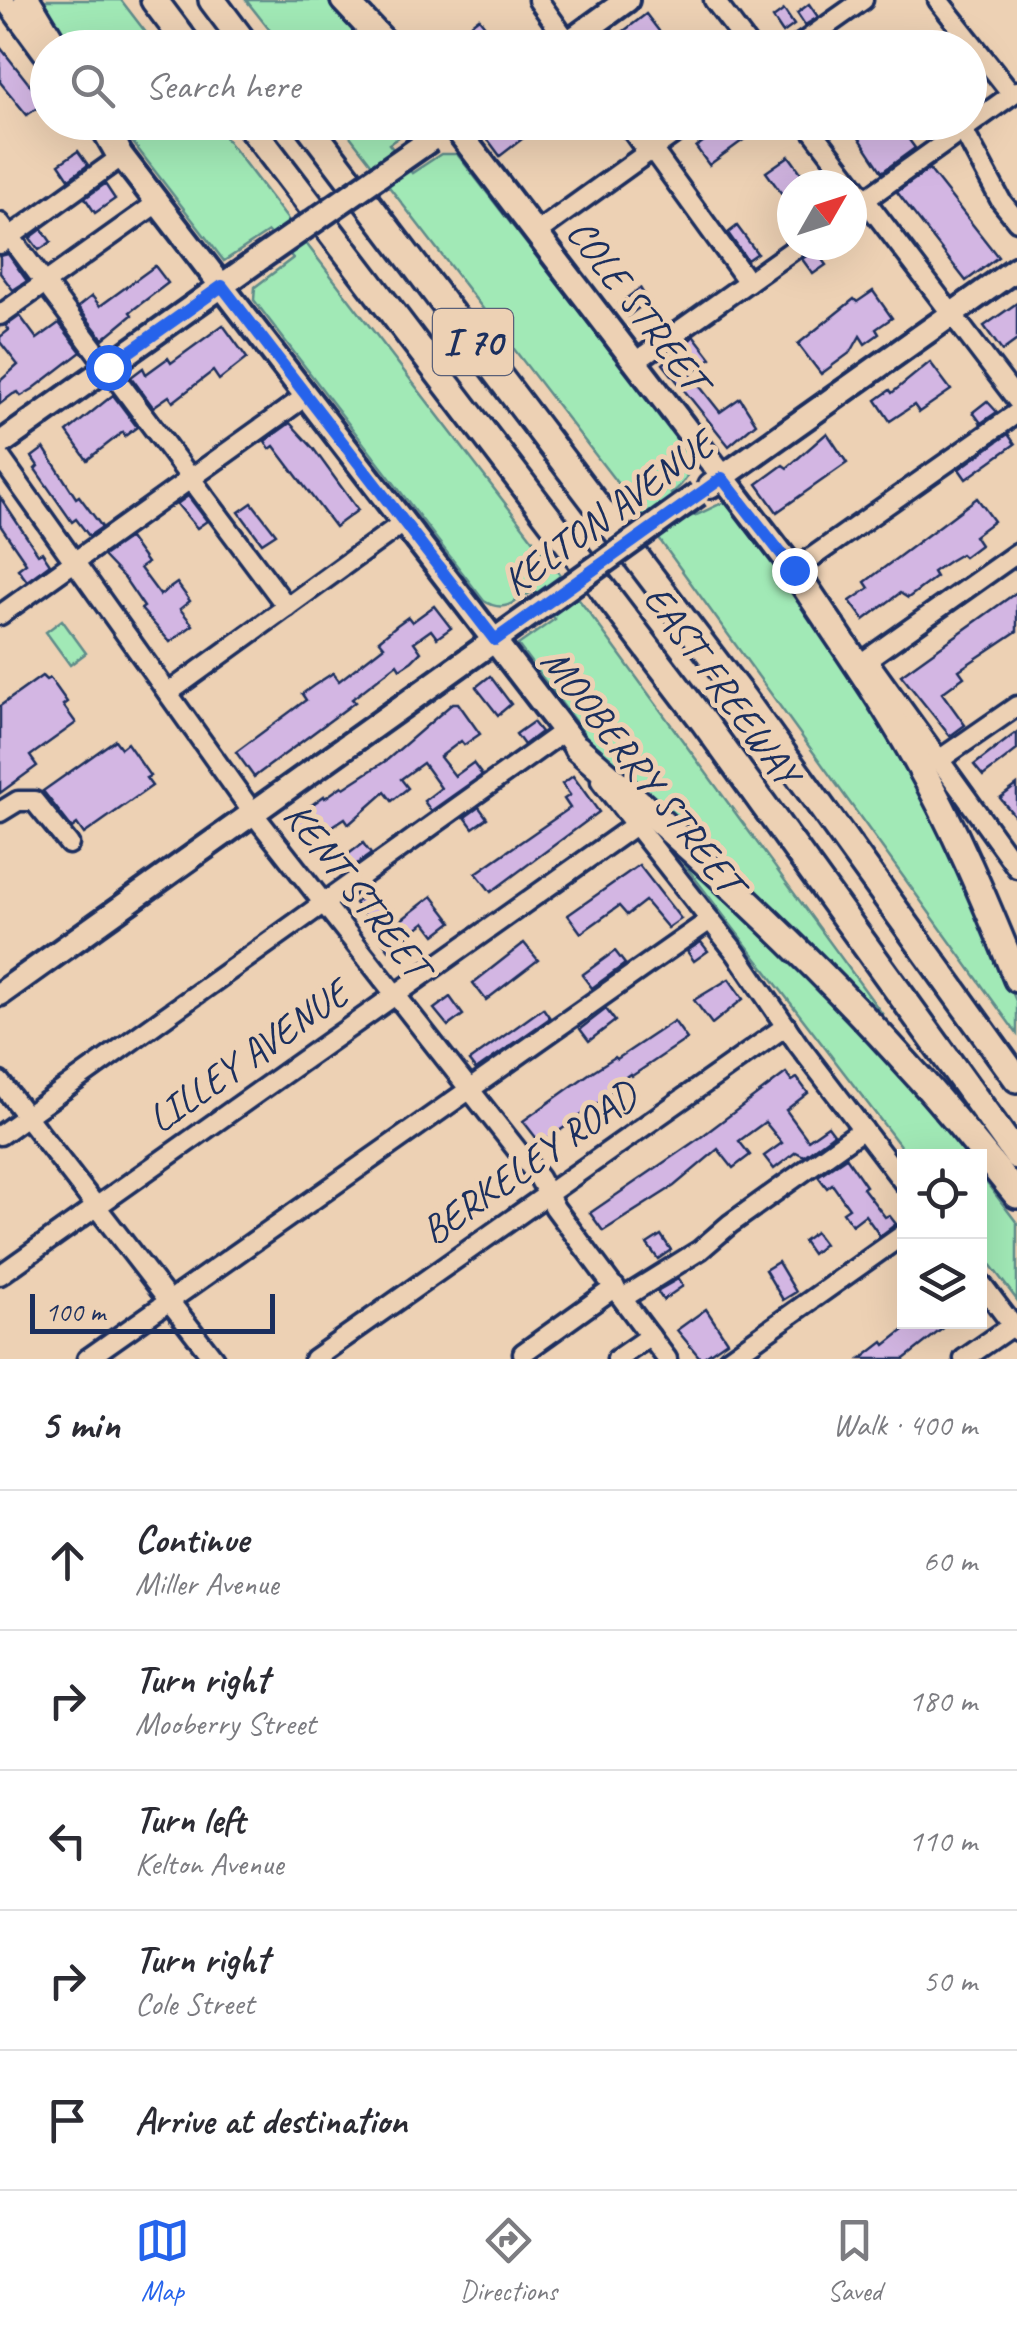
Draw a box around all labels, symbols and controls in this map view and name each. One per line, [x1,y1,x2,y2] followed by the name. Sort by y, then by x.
[30,30,987,140] search box
[65,58,120,113] icon: search
[145,62,300,109] text: Search here
[777,170,867,260] north arrow
[556,209,724,409] street label: COLE STREET
[433,309,513,375] road number: I 70
[86,345,132,391] route start
[493,417,728,606] street label: KELTON AVENUE
[772,548,818,594] route end
[633,575,814,799] street label: EAST FREEWAY
[530,638,760,912] street label: MOOBERRY STREET
[273,792,446,994] street label: KENT STREET
[138,966,362,1143] street label: LILLEY AVENUE
[412,1069,649,1256] street label: BERKELEY ROAD
[897,1149,987,1329] map controls
[897,1149,987,1239] button: locate
[897,1239,987,1329] button: layers
[30,1289,275,1334] scale bar
[45,1294,105,1329] text: 100 m
[40,1398,120,1451] text: 5 min
[833,1404,977,1445] text: Walk · 400 m
[135,1516,249,1563] text: Continue
[40,1533,95,1588] icon: ahead
[923,1540,977,1581] text: 60 m
[135,1563,278,1604] text: Miller Avenue
[135,1656,269,1703] text: Turn right
[40,1673,95,1728] icon: right
[908,1680,977,1721] text: 180 m
[135,1703,316,1744] text: Mooberry Street
[135,1796,245,1843] text: Turn left
[40,1813,95,1868] icon: left
[908,1820,977,1861] text: 110 m
[135,1843,283,1884] text: Kelton Avenue
[135,1936,269,1983] text: Turn right
[40,1953,95,2008] icon: right
[923,1960,977,2001] text: 50 m
[135,1983,254,2024] text: Cole Street
[40,2093,95,2148] icon: arrive
[135,2097,407,2144] text: Arrive at destination
[135,2213,190,2308] tab: Map
[460,2213,557,2308] tab: Directions
[827,2213,882,2308] tab: Saved

